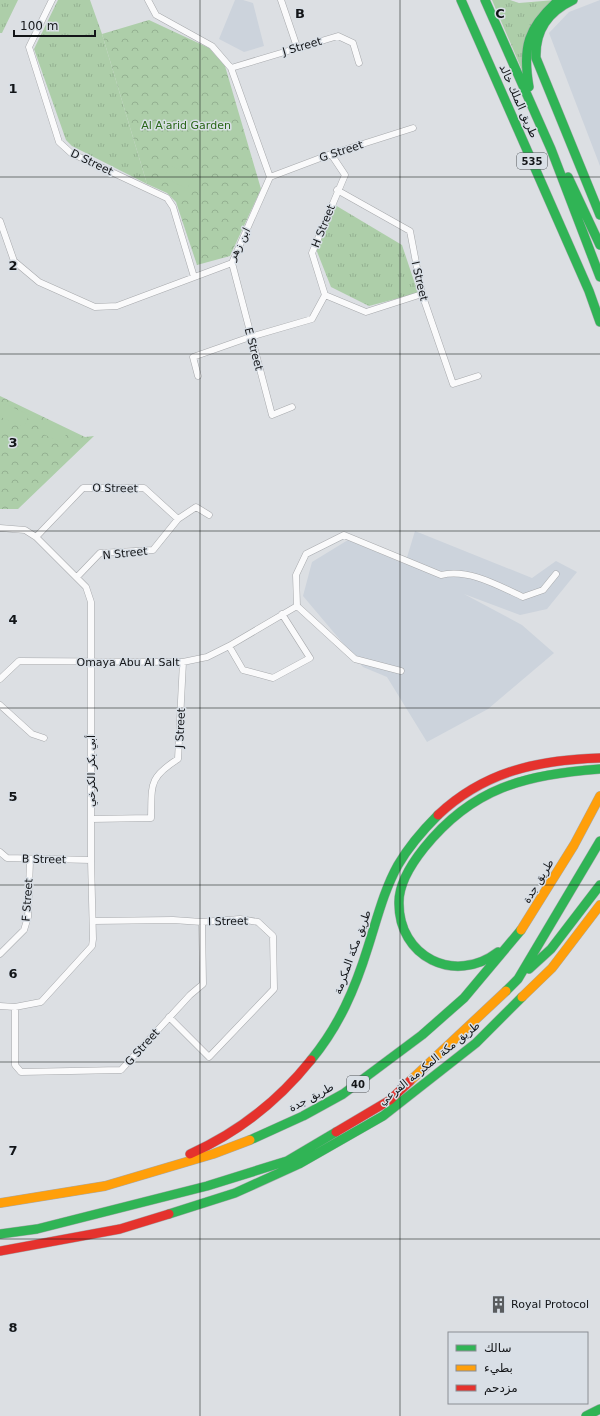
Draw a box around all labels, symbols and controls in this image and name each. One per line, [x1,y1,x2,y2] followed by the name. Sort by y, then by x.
[295,6,305,21] text: B
[495,6,505,21] text: C
[14,12,95,38] scale bar
[20,19,58,33] text: 100 m
[280,35,324,59] street label: J Street
[496,62,541,141] street label: طريق الملك خالد
[8,81,18,96] text: 1
[141,119,231,132] park label: Al A'arid Garden
[318,138,365,165] street label: G Street
[69,147,116,179] street label: D Street
[517,153,547,169] road number: 535
[309,202,338,250] street label: H Street
[225,226,253,264] street label: ابن زهر
[8,258,18,273] text: 2
[409,260,431,303] street label: I Street
[242,326,266,373] street label: E Street
[8,435,18,450] text: 3
[92,482,139,495] street label: O Street
[102,545,149,562] street label: N Street
[8,612,18,627] text: 4
[76,656,180,669] street label: Omaya Abu Al Salt
[173,707,188,749] street label: J Street
[84,735,98,807] street label: أبي بكر الكرخي
[8,789,18,804] text: 5
[22,853,67,866] street label: B Street
[520,857,558,906] street label: طريق جدة
[20,877,36,922] street label: F Street
[331,908,375,996] street label: طريق مكة المكرمة
[208,915,249,928] street label: I Street
[8,966,18,981] text: 6
[376,1019,483,1109] street label: طريق مكة المكرمة الفرعي
[122,1026,163,1069] street label: G Street
[347,1076,369,1092] road number: 40
[287,1080,337,1116] street label: طريق جدة
[8,1143,18,1158] text: 7
[488,1294,508,1314] building icon: Royal Protocol
[511,1298,589,1311] place label: Royal Protocol
[8,1320,18,1335] text: 8
[448,1332,588,1404] legend
[484,1341,511,1355] text: سالك
[484,1361,513,1375] text: بطيء
[484,1381,518,1396] text: مزدحم

